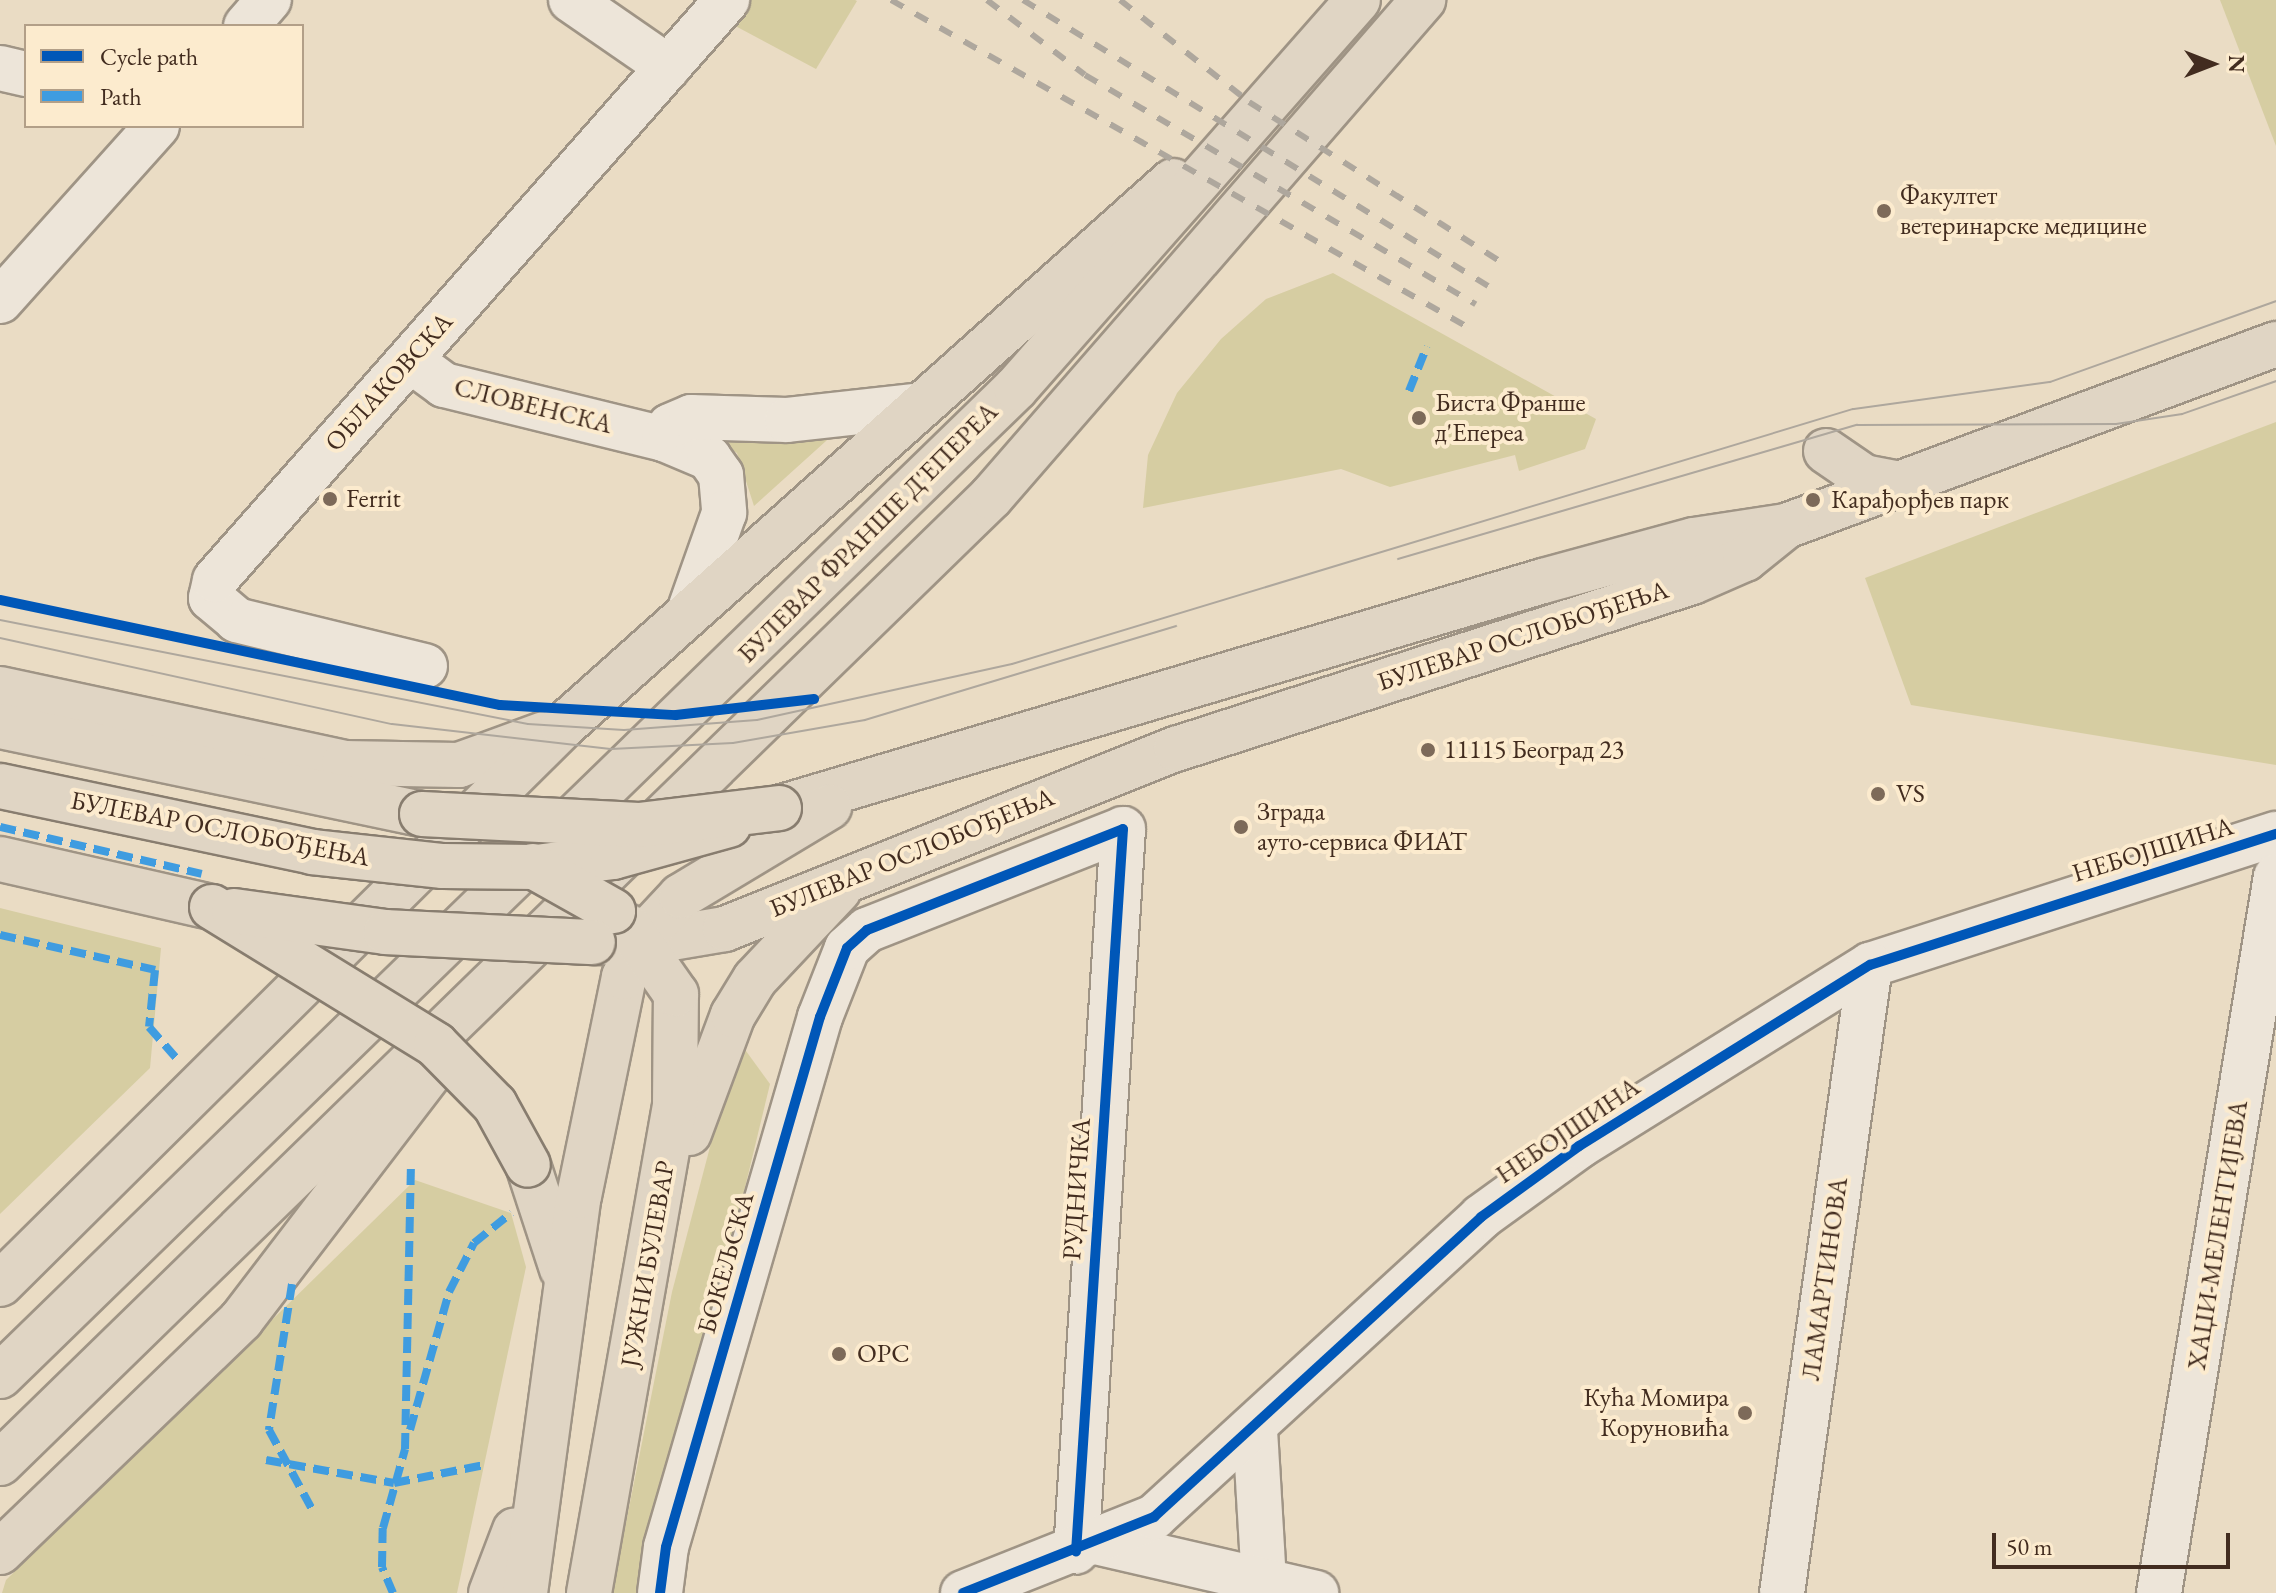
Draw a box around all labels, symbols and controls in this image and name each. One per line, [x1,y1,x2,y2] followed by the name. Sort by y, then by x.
[24,24,304,128] legend
[2172,24,2252,104] north arrow
[100,41,198,72] text: Cycle path
[2222,55,2251,73] text: N
[100,81,142,112] text: Path
[1900,180,2147,242] place label: Факултет ветеринарске медицине
[1875,202,1893,220] marker: Факултет ветеринарске медицине
[319,306,459,458] street label: ОБЛАКОВСКА
[451,371,615,441] street label: СЛОВЕНСКА
[1435,387,1586,448] place label: Биста Франше д'Епереа
[731,396,1005,670] street label: БУЛЕВАР ФРАНШЕ Д'ЕПЕРЕА
[1410,409,1428,427] marker: Биста Франше д'Епереа
[346,483,401,515] place label: Ferrit
[1831,484,2009,516] place label: Карађорђев парк
[1802,489,1824,511] marker: Карађорђев парк
[321,490,339,508] marker: Ferrit
[1374,574,1672,698] street label: БУЛЕВАР ОСЛОБОЂЕЊА
[1444,734,1624,766] place label: 11115 Београд 23
[1419,741,1437,759] marker: 11115 Београд 23
[1896,778,1925,810] place label: VS
[765,782,1059,924] street label: БУЛЕВАР ОСЛОБОЂЕЊА
[1867,783,1889,805] marker: VS
[68,785,372,873] street label: БУЛЕВАР ОСЛОБОЂЕЊА
[1257,796,1467,858] place label: Зграда ауто-сервиса ФИАТ
[2069,811,2237,889] street label: НЕБОЈШИНА
[1232,818,1250,836] marker: Зграда ауто-сервиса ФИАТ
[1490,1071,1646,1191] street label: НЕБОЈШИНА
[2181,1098,2255,1372] street label: ХАЏИ-МЕЛЕНТИЈЕВА
[1056,1117,1098,1261] street label: РУДНИЧКА
[615,1158,681,1370] street label: ЈУЖНИ БУЛЕВАР
[1795,1175,1855,1383] street label: ЛАМАРТИНОВА
[691,1189,761,1337] street label: БОКЕЉСКА
[857,1338,910,1370] place label: ОРС
[828,1343,850,1365] marker: ОРС
[1584,1382,1729,1444] place label: Кућа Момира Коруновића
[1736,1404,1754,1422] marker: Кућа Момира Коруновића
[1996,1517,2234,1567] scale bar
[2006,1531,2053,1562] text: 50 m

